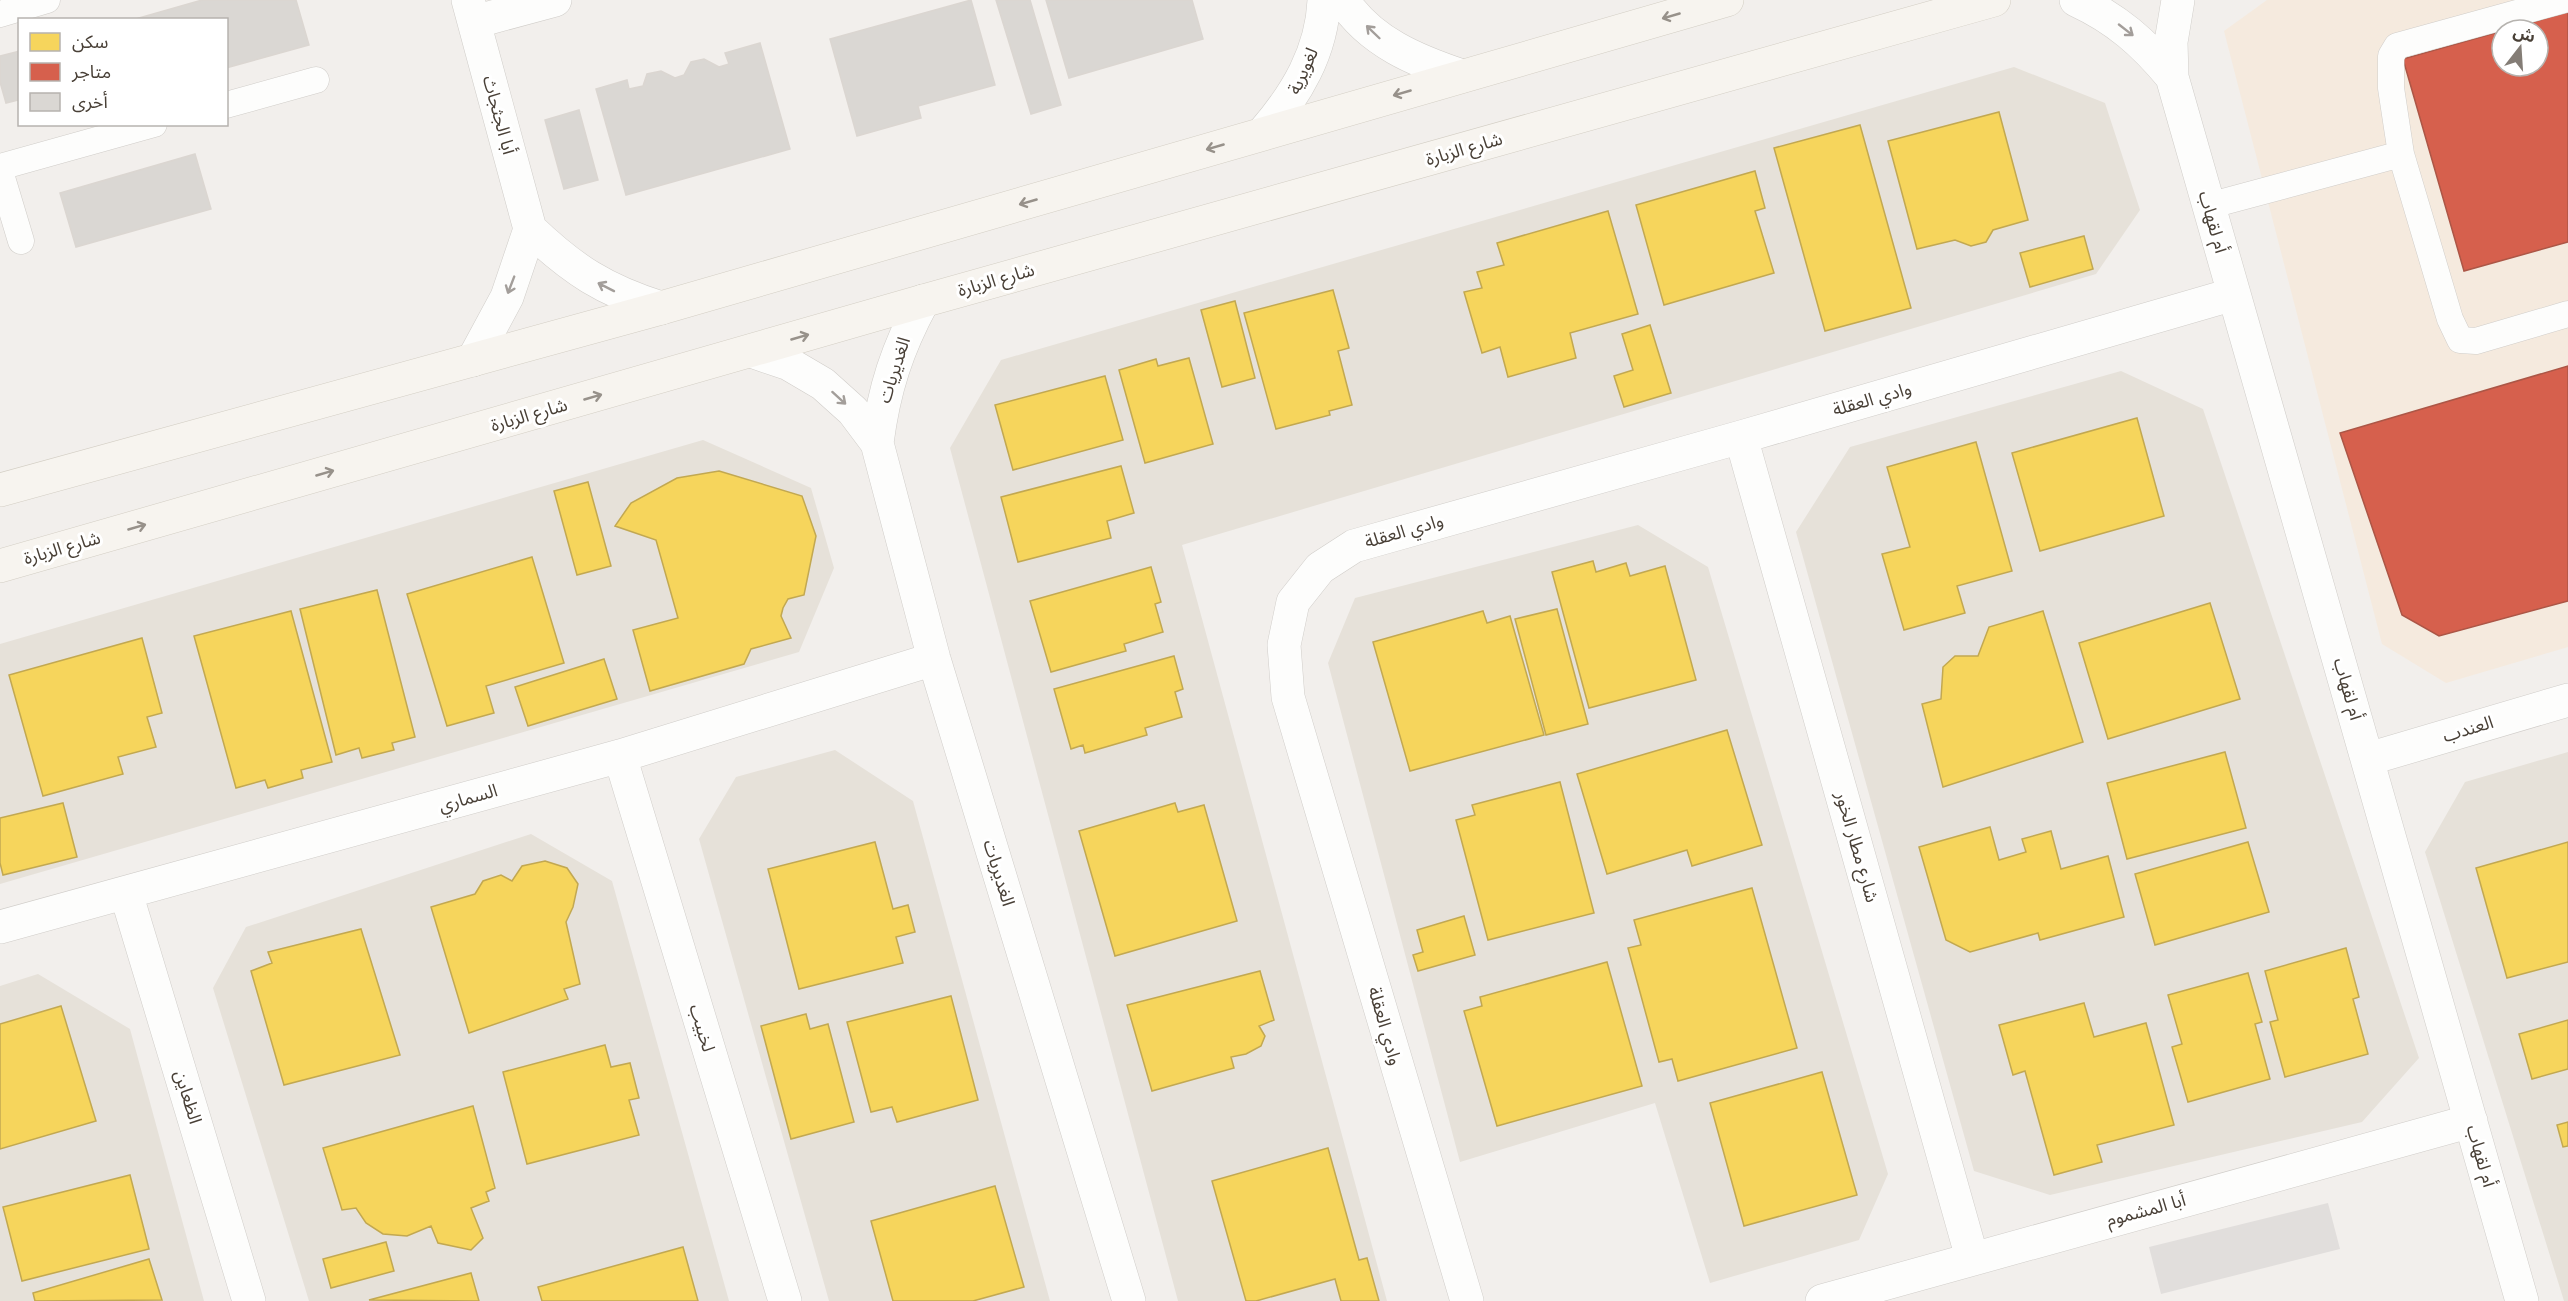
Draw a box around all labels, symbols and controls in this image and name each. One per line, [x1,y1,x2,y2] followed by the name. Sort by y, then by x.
[1661,11,1680,22] one-way arrow
[18,18,228,126] legend
[2490,18,2550,78] north arrow
[2511,22,2538,46] text: ش
[2118,24,2134,36] one-way arrow
[1366,25,1381,39] one-way arrow
[72,31,108,53] text: سكن
[1283,44,1323,98] street label: لغويرية
[71,61,111,83] text: متاجر
[478,73,520,157] street label: أبا الجثجاث
[1393,88,1412,99] one-way arrow
[72,91,108,113] text: أخرى
[1423,128,1506,173] street label: شارع الزبارة
[1206,142,1225,153] one-way arrow
[2191,188,2233,256] street label: أم لقهاب
[1019,196,1038,208] one-way arrow
[955,259,1038,304] street label: شارع الزبارة
[505,275,516,294] one-way arrow
[598,281,616,292] one-way arrow
[790,331,809,342] one-way arrow
[873,334,915,406] street label: الغديريات
[1830,377,1914,423] street label: وادي العقلة
[583,391,602,402] one-way arrow
[831,391,846,405] one-way arrow
[488,394,571,439] street label: شارع الزبارة
[315,467,334,478] one-way arrow
[1362,509,1446,555] street label: وادي العقلة
[127,521,146,532] one-way arrow
[21,527,104,572] street label: شارع الزبارة
[2326,655,2368,723] street label: أم لقهاب
[2440,711,2496,747] street label: العندب
[436,779,501,819] street label: السماري
[1828,788,1883,906] street label: شارع مطار الخور
[978,837,1020,909] street label: الغديريات
[1361,984,1407,1068] street label: وادي العقلة
[684,1001,720,1055] street label: لخبيب
[169,1068,207,1126] street label: الظعاين
[2459,1122,2501,1190] street label: أم لقهاب
[2104,1189,2189,1234] street label: أبا المشموم

